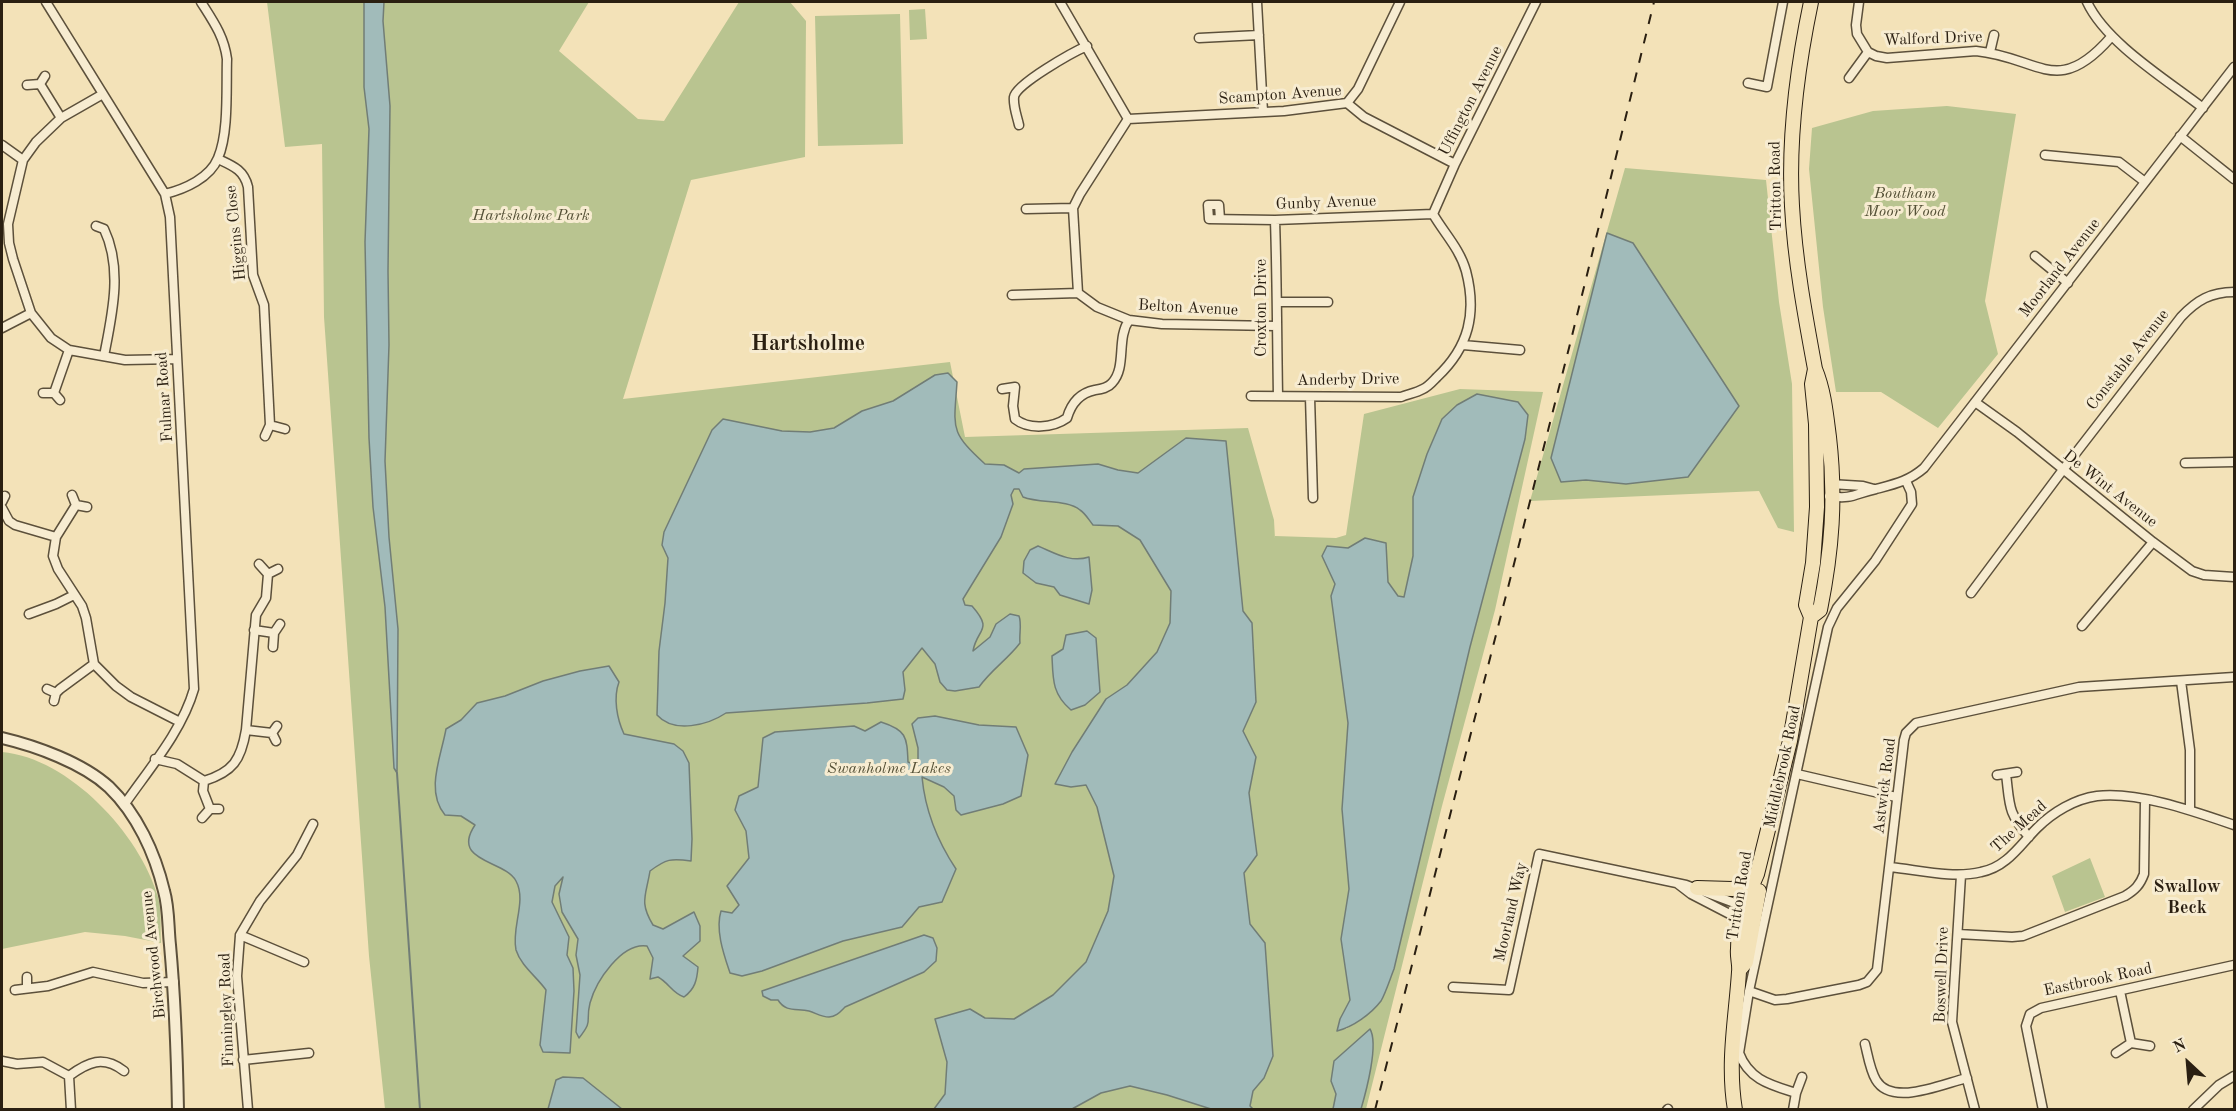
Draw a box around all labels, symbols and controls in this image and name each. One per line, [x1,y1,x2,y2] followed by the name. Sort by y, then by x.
[1883,28,1983,50] street label: Walford Drive
[1435,43,1507,159] street label: Uffington Avenue
[1218,81,1342,109] street label: Scampton Avenue
[1766,141,1786,231] street label: Tritton Road
[221,184,251,282] street label: Higgins Close
[1865,184,1945,222] park label: Boutham Moor Wood
[1275,192,1377,214] street label: Gunby Avenue
[472,206,590,226] park label: Hartsholme Park
[2015,215,2105,321] street label: Moorland Avenue
[1252,259,1272,357] street label: Croxton Drive
[1137,296,1239,320] street label: Belton Avenue
[2083,306,2173,414] street label: Constable Avenue
[751,331,865,357] district label: Hartsholme
[152,351,178,443] street label: Fulmar Road
[1296,370,1400,390] street label: Anderby Drive
[2059,446,2161,532] street label: De Wint Avenue
[1761,704,1805,830] street label: Middlebrook Road
[1870,737,1900,835] street label: Astwick Road
[827,759,951,779] park label: Swanholme Lakes
[1987,797,2051,857] street label: The Mead
[1723,850,1757,942] street label: Tritton Road
[1490,860,1532,964] street label: Moorland Way
[2153,876,2221,918] district label: Swallow Beck
[138,890,170,1020] street label: Birchwood Avenue
[1931,926,1953,1024] street label: Boswell Drive
[215,953,239,1067] street label: Finningley Road
[2042,959,2154,1001] street label: Eastbrook Road
[2158,1033,2218,1093] north arrow
[2171,1037,2189,1057] text: N

